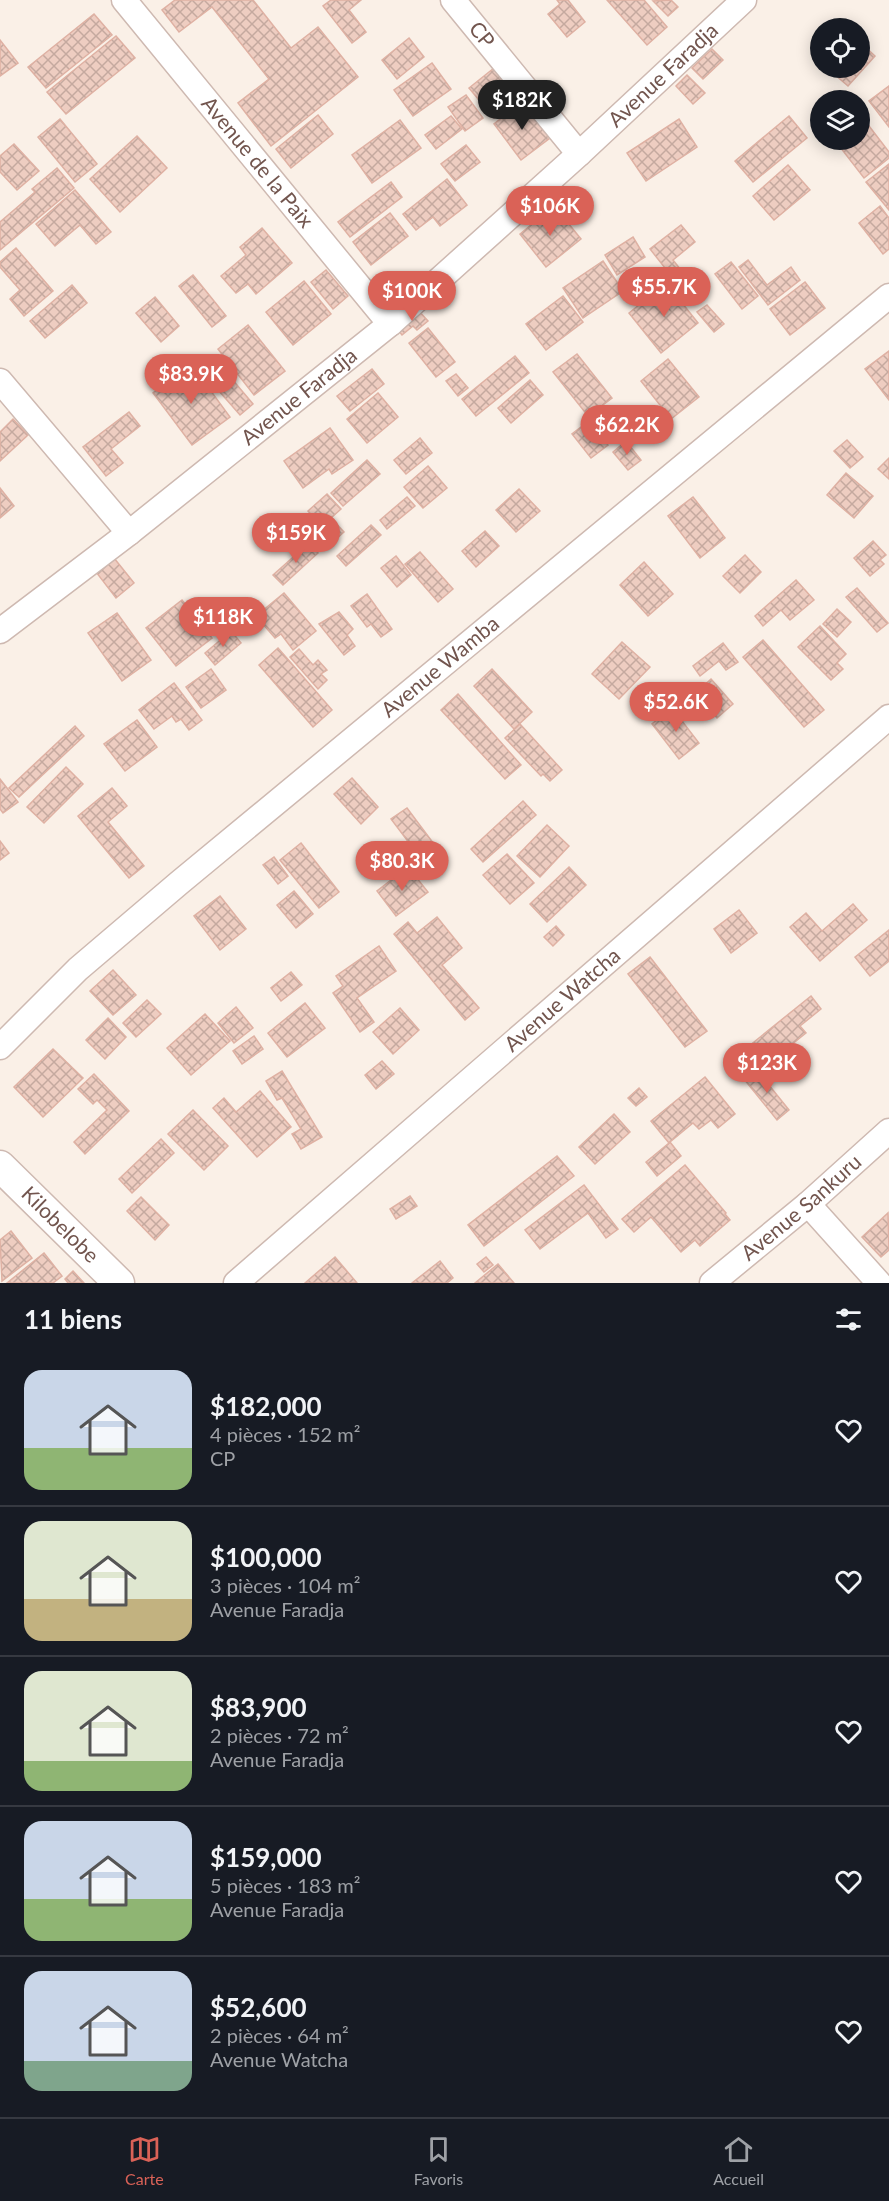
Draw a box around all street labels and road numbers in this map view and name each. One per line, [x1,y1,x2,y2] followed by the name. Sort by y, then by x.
[465,16,501,52] street label: CP
[602,17,722,131] street label: Avenue Faradja
[197,91,320,232] street label: Avenue de la Paix
[235,342,361,449] street label: Avenue Faradja
[375,610,503,722] street label: Avenue Wamba
[498,942,625,1056] street label: Avenue Watcha
[735,1148,866,1265] street label: Avenue Sankuru
[17,1180,105,1267] street label: Kilobelobe

